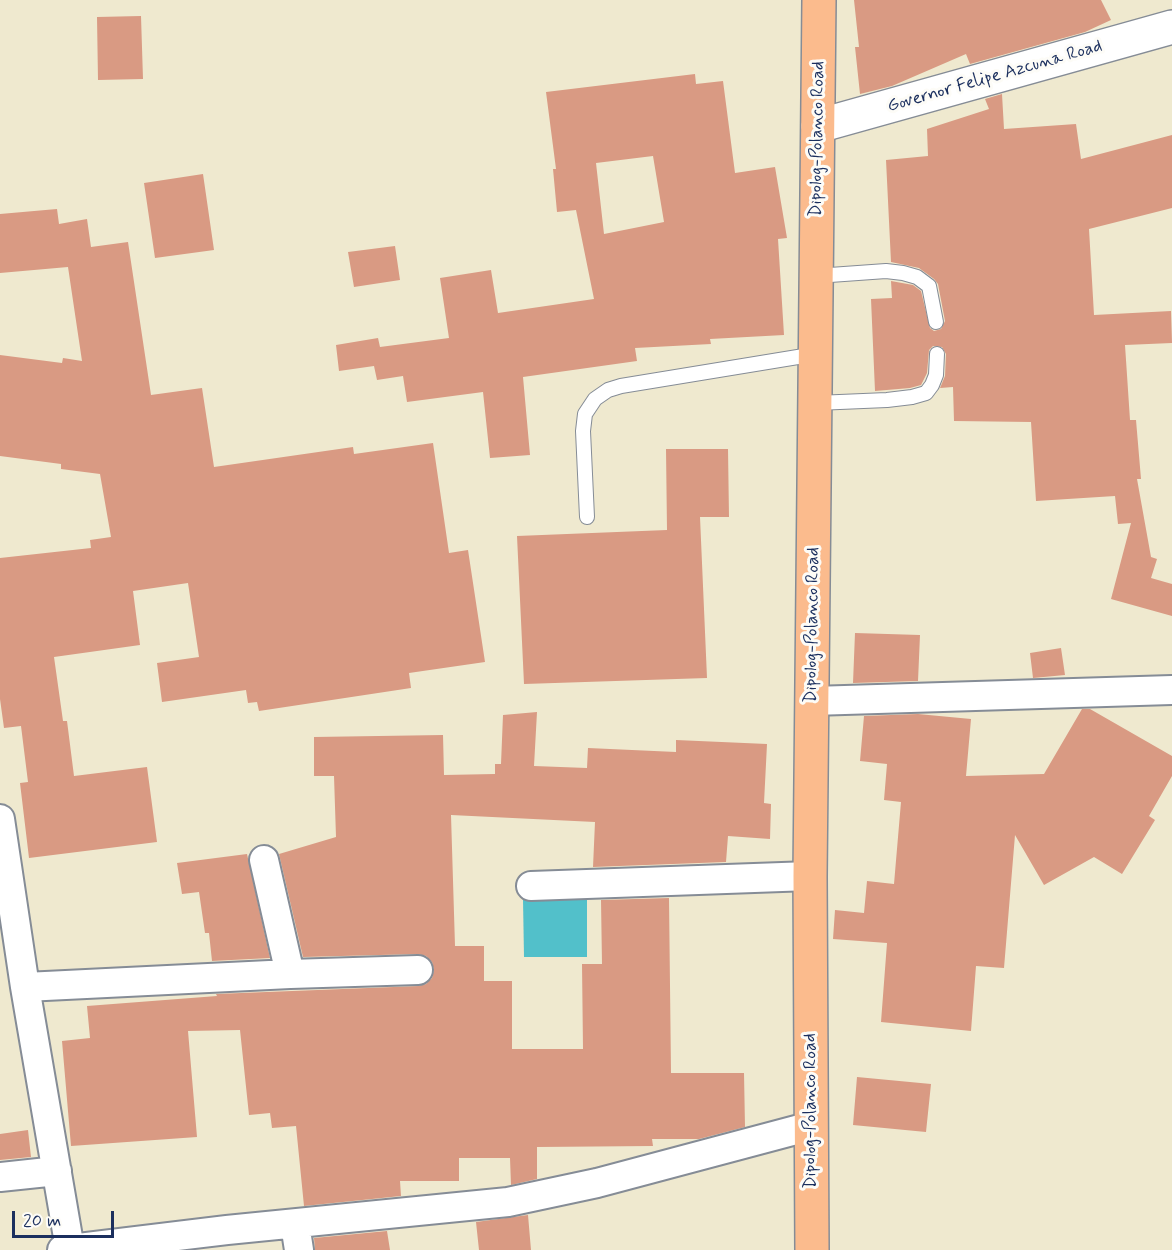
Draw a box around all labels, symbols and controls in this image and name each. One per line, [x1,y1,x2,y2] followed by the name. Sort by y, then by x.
[885,36,1105,118] street label: Governor Felipe Azcuna Road
[806,61,830,217] street label: Dipolog-Polanco Road
[801,547,825,703] street label: Dipolog-Polanco Road
[800,1033,822,1189] street label: Dipolog-Polanco Road
[15,1199,117,1237] scale bar
[23,1209,61,1233] text: 20 m

